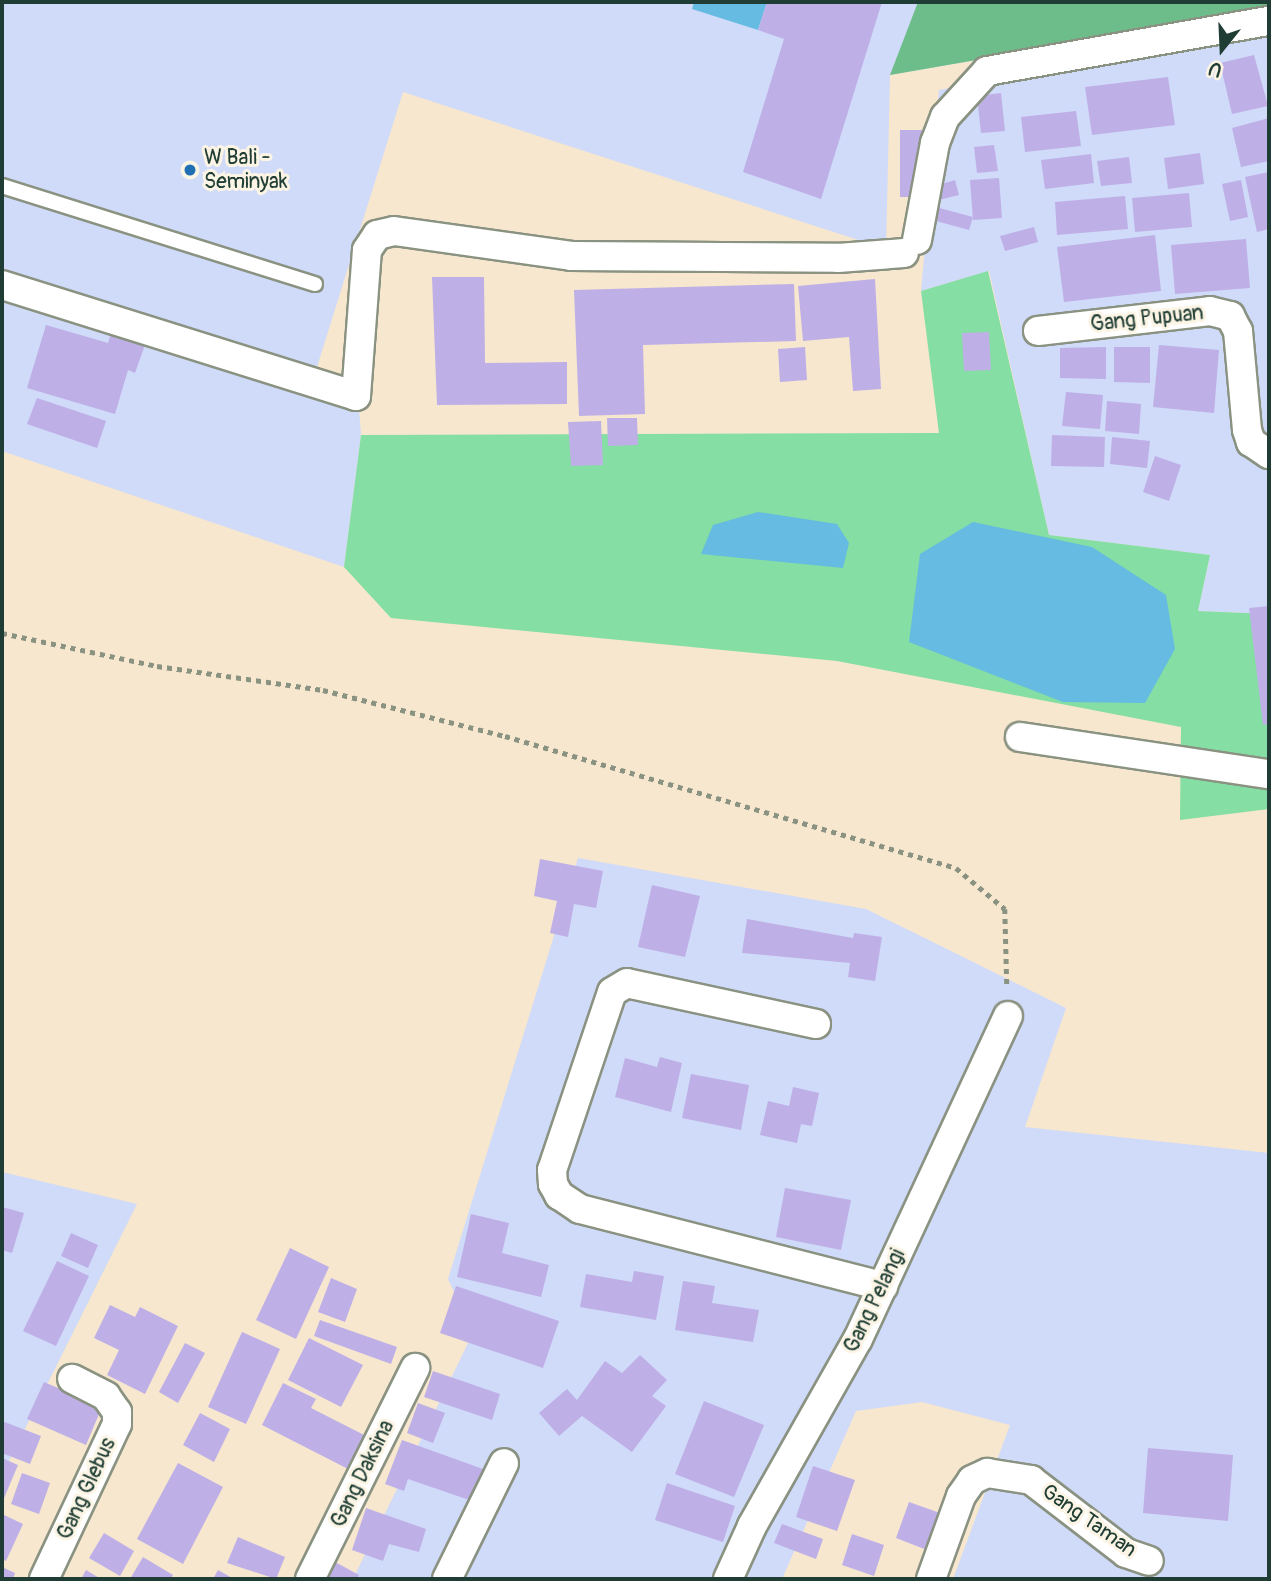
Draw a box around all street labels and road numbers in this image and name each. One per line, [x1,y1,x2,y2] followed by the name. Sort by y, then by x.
[1089,301,1205,337] street label: Gang Pupuan
[839,1245,911,1357] street label: Gang Pelangi
[326,1416,400,1532] street label: Gang Daksina
[52,1434,122,1544] street label: Gang Glebus
[1037,1479,1141,1563] street label: Gang Taman

